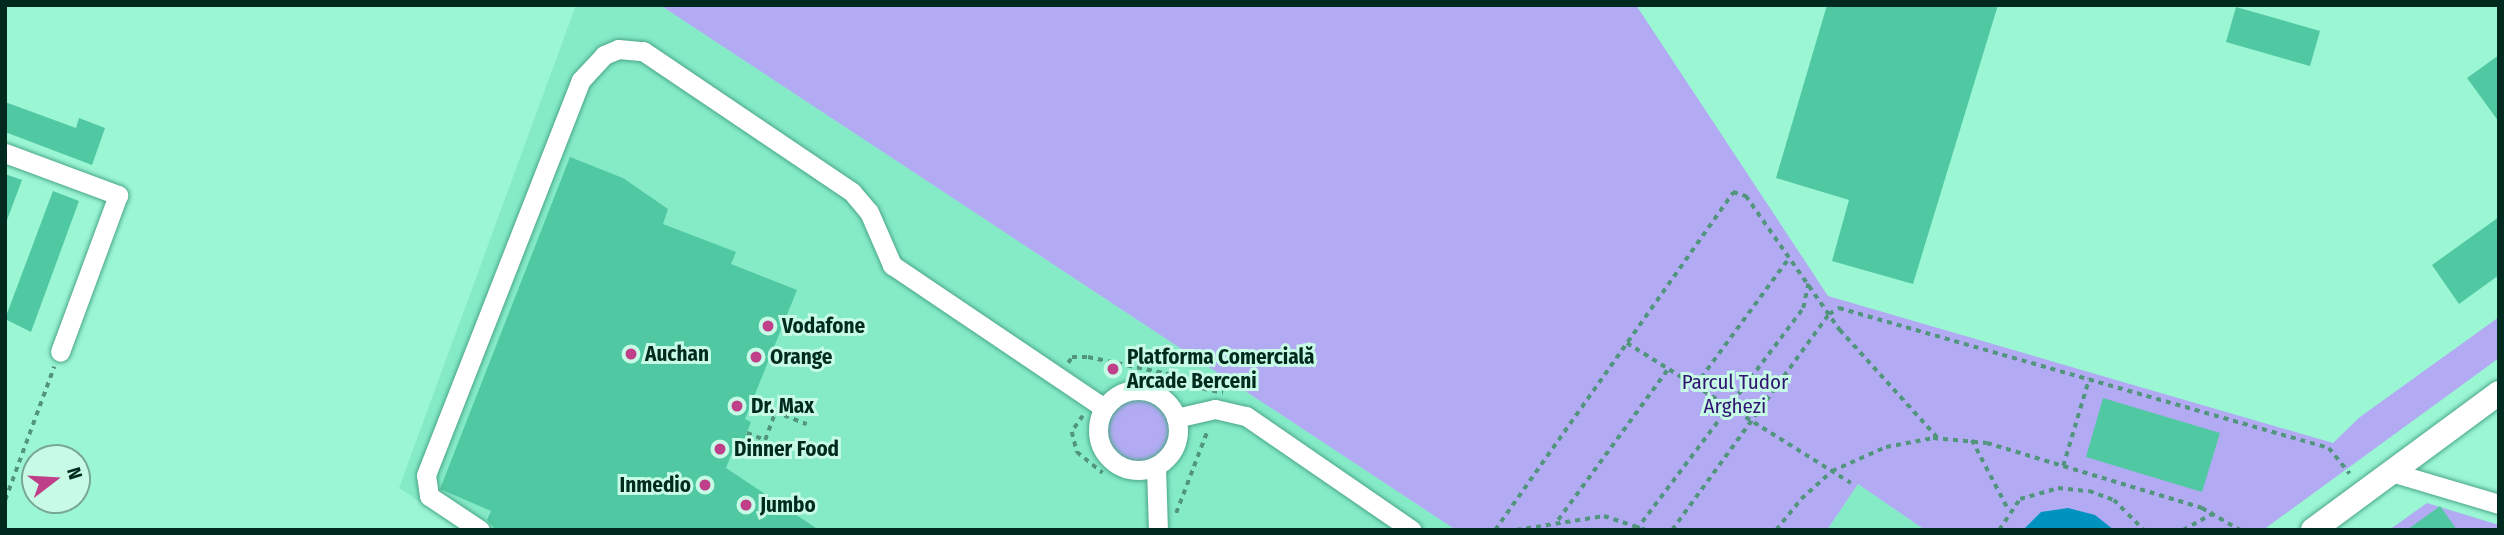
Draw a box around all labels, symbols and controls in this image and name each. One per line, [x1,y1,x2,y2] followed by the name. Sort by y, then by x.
[782,313,865,339] place label: Vodafone
[760,318,776,334] marker: Vodafone
[645,341,709,367] place label: Auchan
[770,344,832,370] place label: Orange
[1127,344,1315,394] place label: Platforma Comercială Arcade Berceni
[623,346,639,362] marker: Auchan
[748,349,764,365] marker: Orange
[1105,361,1121,377] marker: Platforma Comercială Arcade Berceni
[1682,369,1788,419] park label: Parcul Tudor Arghezi
[751,393,814,419] place label: Dr. Max
[729,398,745,414] marker: Dr. Max
[734,436,839,462] place label: Dinner Food
[712,441,728,457] marker: Dinner Food
[21,444,91,514] north arrow
[62,464,87,482] text: N
[620,472,691,498] place label: Inmedio
[697,477,713,493] marker: Inmedio
[760,492,816,518] place label: Jumbo
[738,497,754,513] marker: Jumbo

